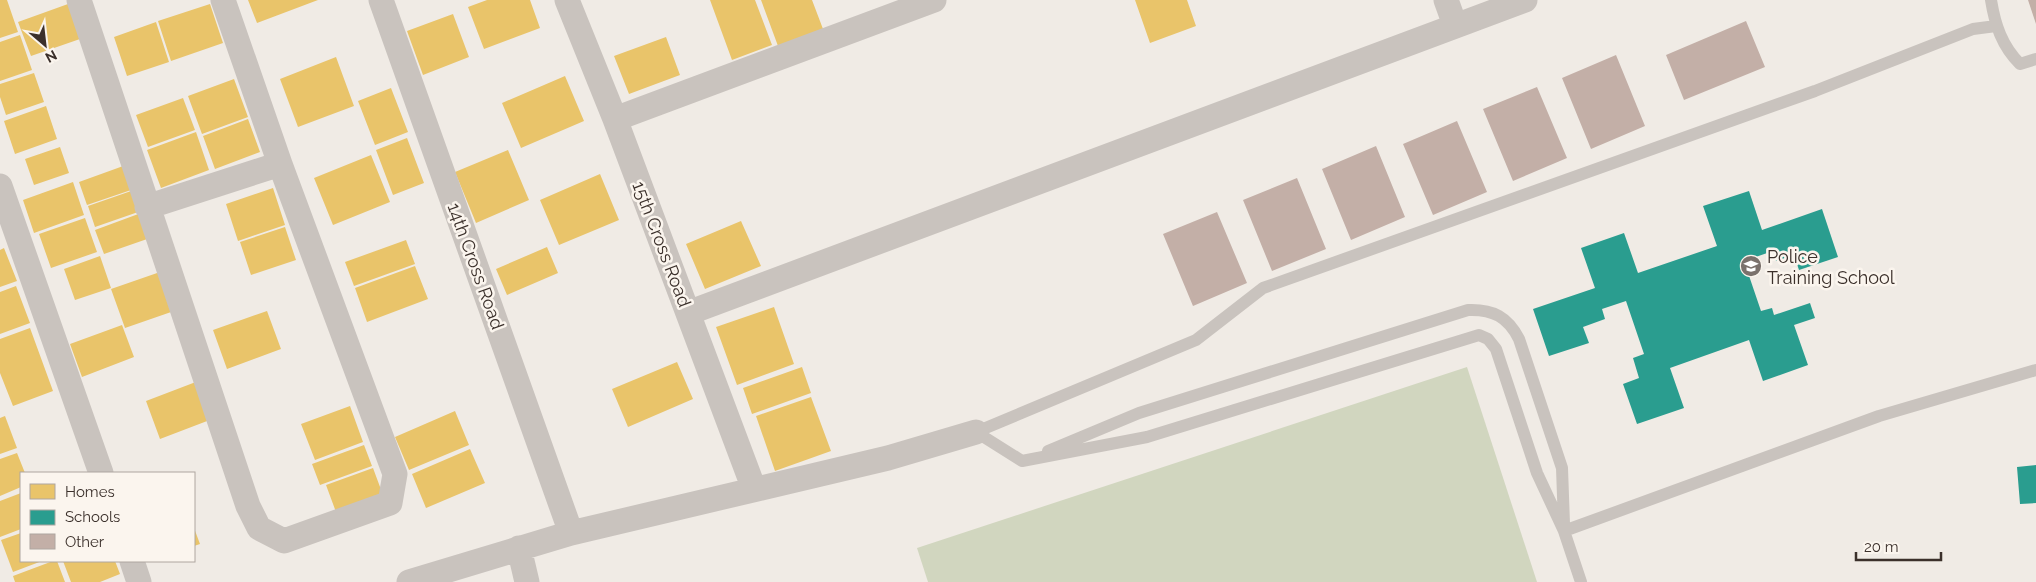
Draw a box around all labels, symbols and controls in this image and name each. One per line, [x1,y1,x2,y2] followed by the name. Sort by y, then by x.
[20,20,70,70] north arrow
[43,47,60,66] text: N
[628,178,696,310] street label: 15th Cross Road
[443,200,509,332] street label: 14th Cross Road
[1767,246,1895,288] place label: Police Training School
[1739,254,1763,278] school or university icon: Police Training School
[20,472,195,562] legend
[65,483,115,501] text: Homes
[65,508,120,526] text: Schools
[1856,530,1941,562] scale bar
[65,533,105,551] text: Other
[1864,538,1899,556] text: 20 m

